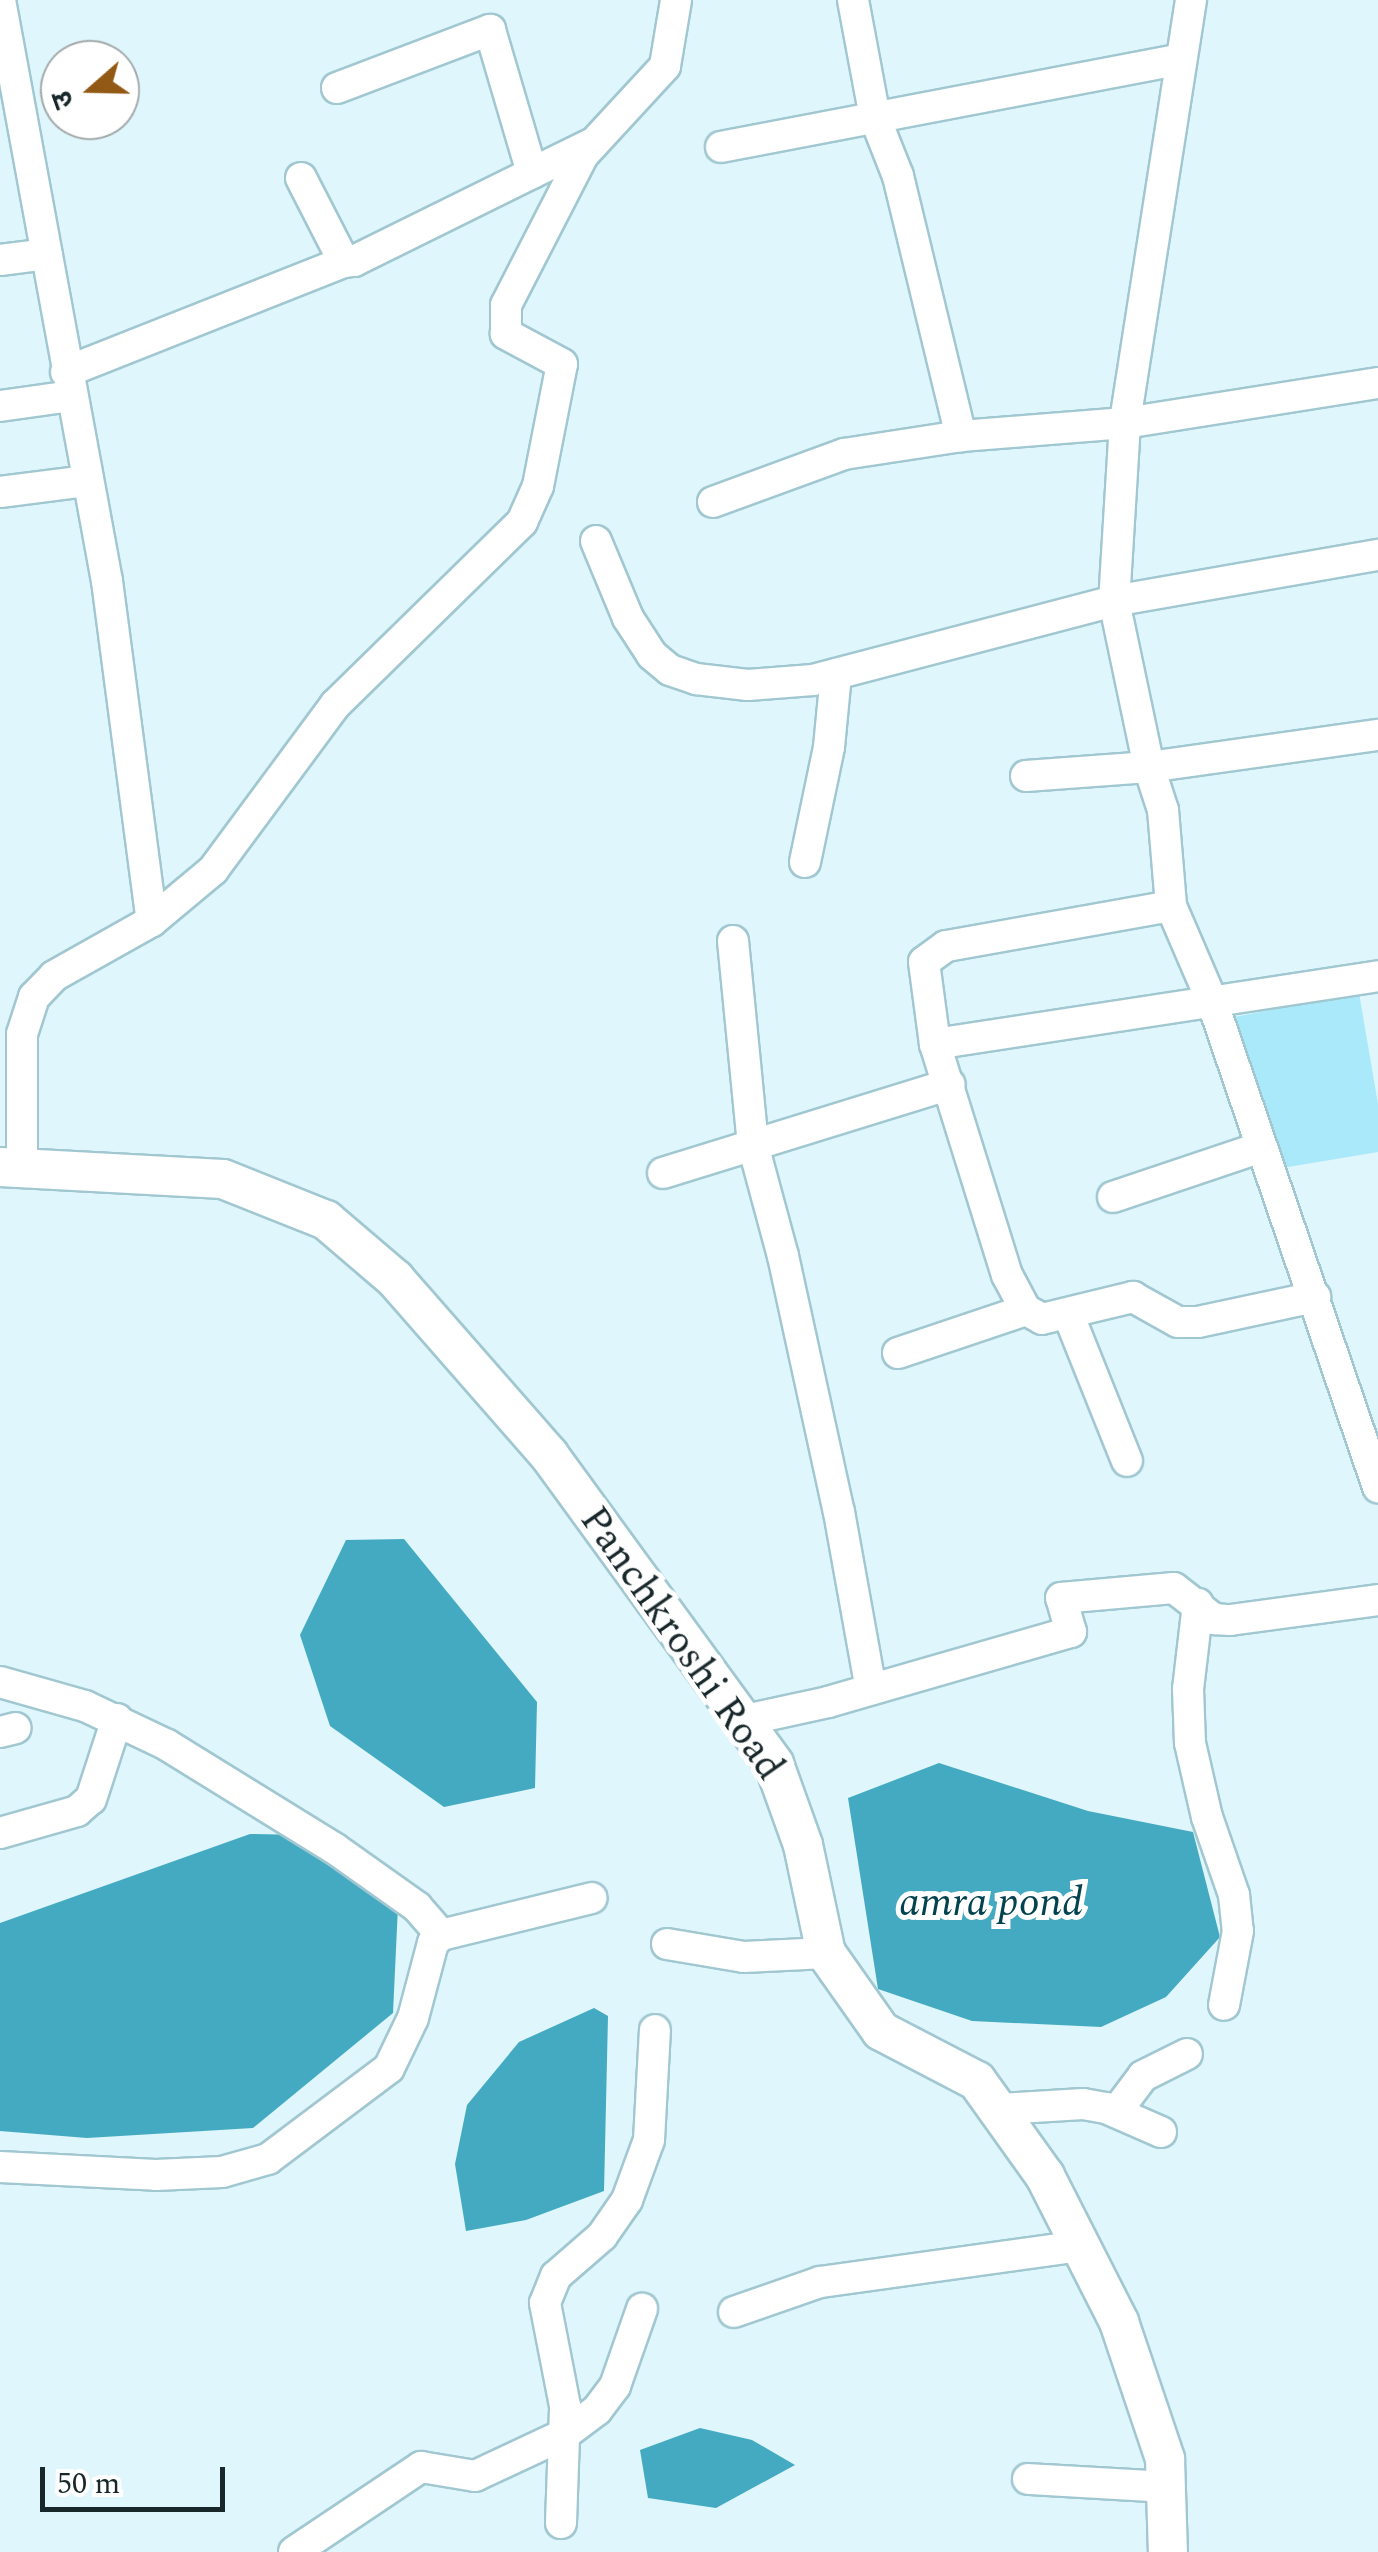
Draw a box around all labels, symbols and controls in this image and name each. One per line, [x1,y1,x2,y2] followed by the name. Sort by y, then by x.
[40,40,140,140] north arrow
[40,85,86,115] text: उ
[569,1498,793,1790] street label: Panchkroshi Road
[899,1878,1083,1928] water label: amra pond
[45,2447,230,2509] scale bar
[57,2461,120,2507] text: 50 m

